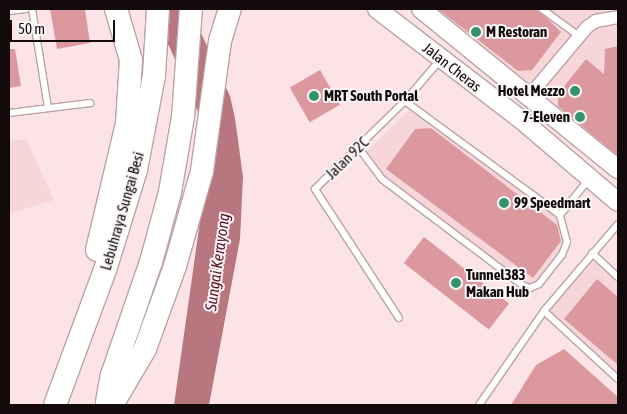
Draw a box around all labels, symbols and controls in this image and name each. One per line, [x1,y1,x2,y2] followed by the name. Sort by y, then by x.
[12,10,118,42] scale bar
[18,20,45,37] text: 50 m
[486,23,547,41] place label: M Restoran
[470,26,482,38] marker: M Restoran
[419,39,485,95] street label: Jalan Cheras
[498,82,565,100] place label: Hotel Mezzo
[569,85,581,97] marker: Hotel Mezzo
[324,87,418,105] place label: MRT South Portal
[308,90,320,102] marker: MRT South Portal
[522,108,570,126] place label: 7-Eleven
[574,111,586,123] marker: 7-Eleven
[322,133,372,183] street label: Jalan 92C
[96,150,148,272] street label: Lebuhraya Sungai Besi
[514,194,591,212] place label: 99 Speedmart
[498,197,510,209] marker: 99 Speedmart
[201,212,233,312] water label: Sungai Kerayong
[466,265,529,300] place label: Tunnel383 Makan Hub
[450,277,462,289] marker: Tunnel383 Makan Hub

